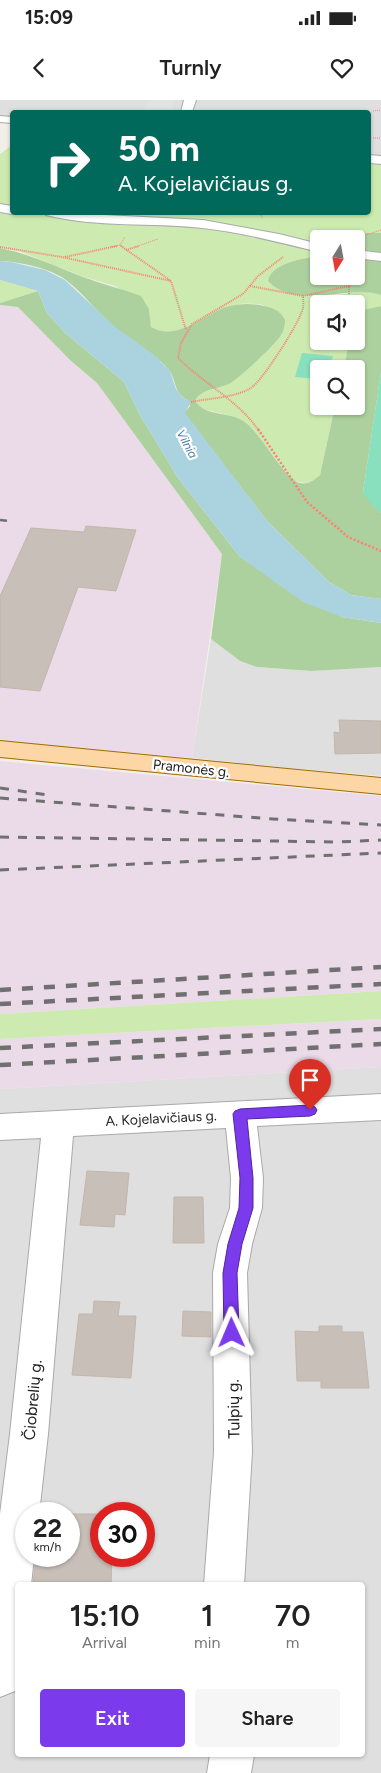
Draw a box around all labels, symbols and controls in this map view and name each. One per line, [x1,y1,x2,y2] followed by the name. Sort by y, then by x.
[25,6,73,29] text: 15:09
[25,54,53,82] icon: back
[160,54,221,81] text: Turnly
[328,54,356,82] icon: heart
[118,128,200,170] text: 50 m
[35,130,100,195] icon: right
[118,170,293,197] text: A. Kojelavičiaus g.
[310,230,365,285] north arrow
[310,230,365,415] map controls
[310,295,365,350] button: sound
[310,360,365,415] button: search
[174,427,200,461] water label: Vilnia
[152,756,230,781] street label: Pramonės g.
[289,1059,331,1110] pin
[296,1066,324,1094] icon: arrive
[105,1107,217,1130] street label: A. Kojelavičiaus g.
[205,1306,257,1358] position arrow
[20,1359,45,1441] street label: Čiobrelių g.
[223,1379,244,1439] street label: Tulpių g.
[90,1502,155,1567] speed limit sign: 30
[33,1513,62,1543] text: 22
[34,1540,61,1554] text: km/h
[69,1597,140,1634] text: 15:10
[201,1597,214,1634] text: 1
[275,1597,311,1634] text: 70
[82,1633,127,1652] text: Arrival
[194,1633,220,1652] text: min
[286,1633,299,1652] text: m
[40,1689,185,1747] button: Exit
[195,1689,340,1747] button: Share

